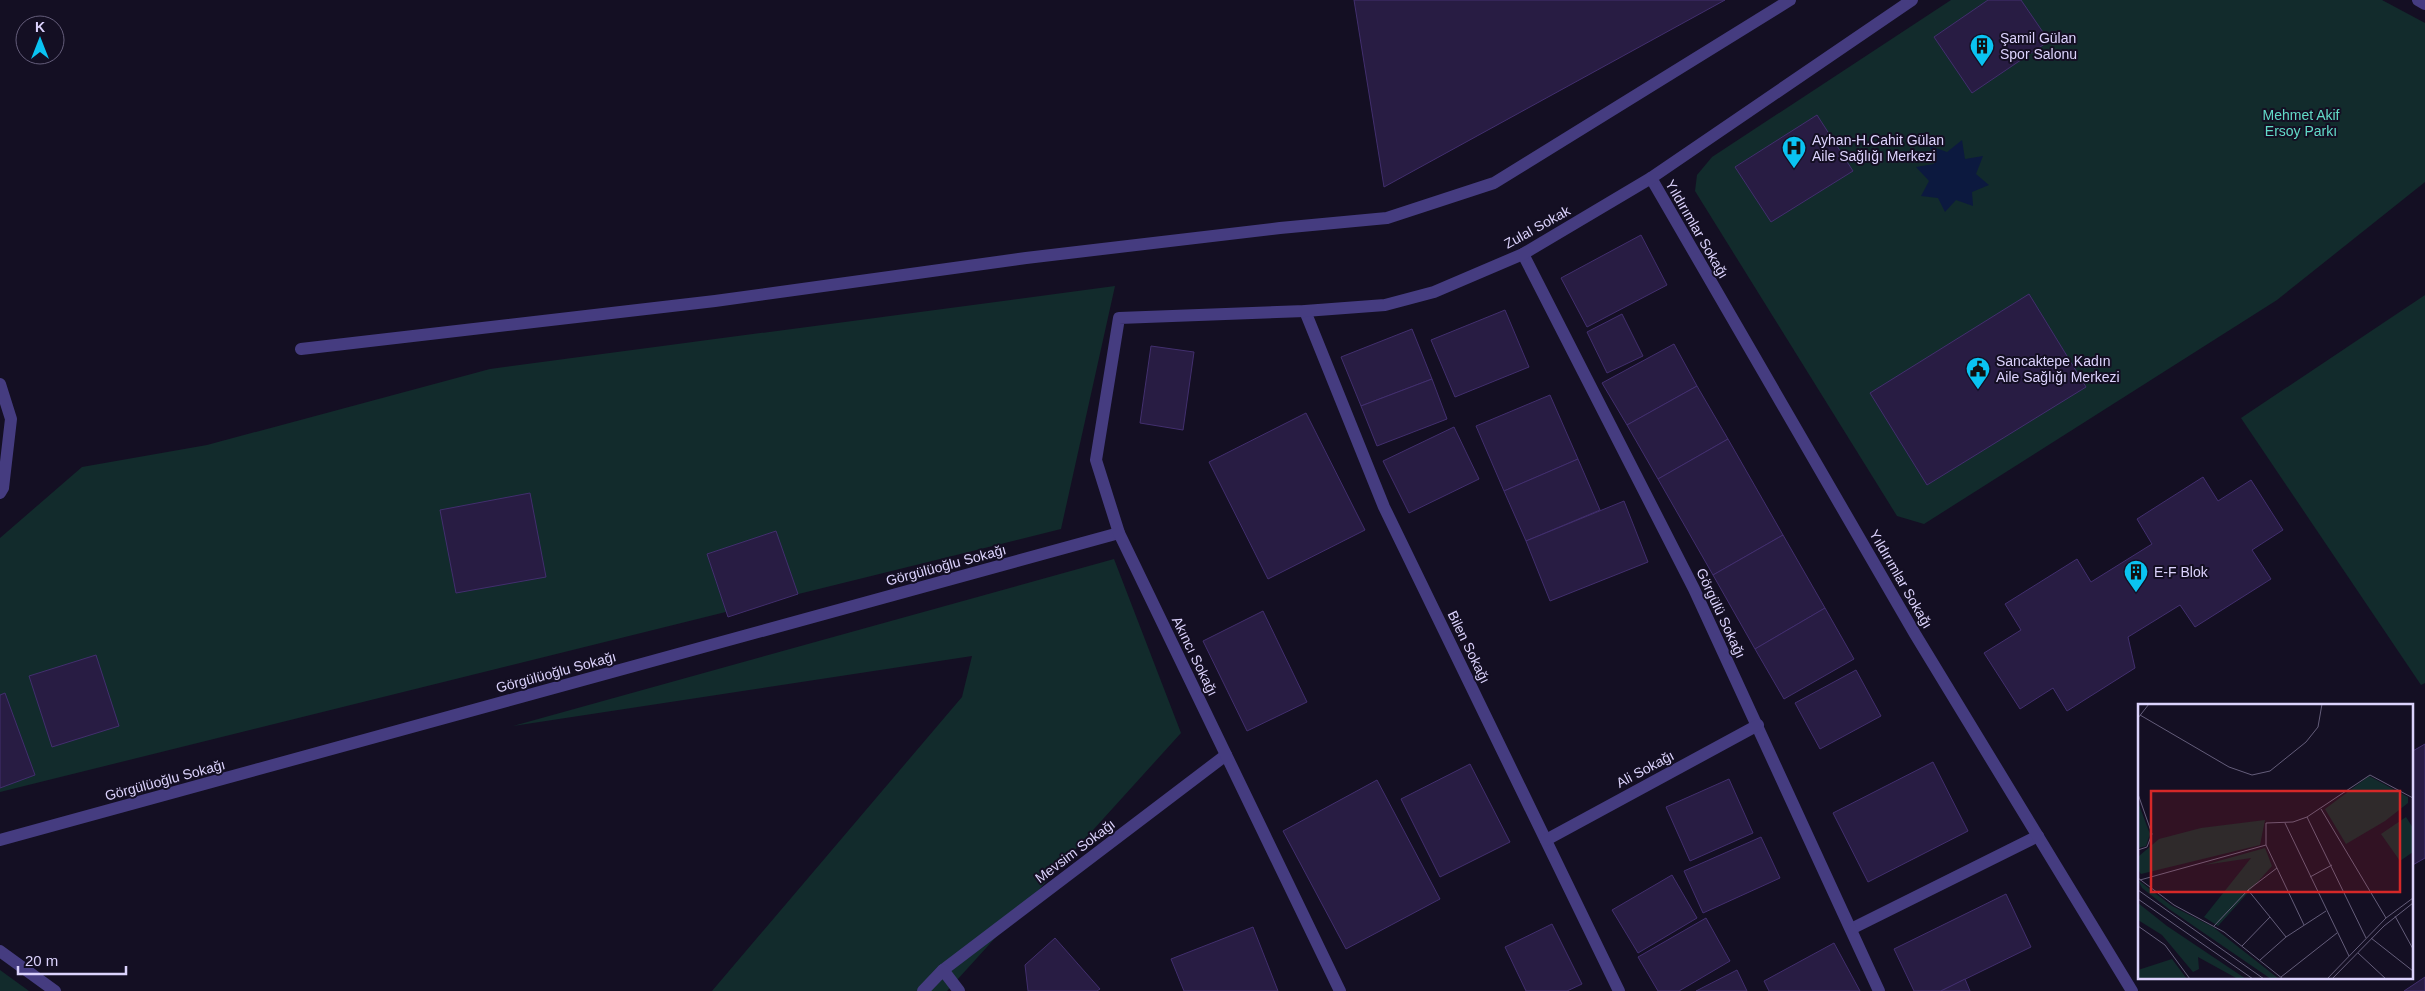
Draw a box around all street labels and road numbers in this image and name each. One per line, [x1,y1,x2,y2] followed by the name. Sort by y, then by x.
[1662,177,1732,281] street label: Yıldırımlar Sokağı
[1501,202,1574,252] street label: Zulal Sokak
[1866,527,1936,631] street label: Yıldırımlar Sokağı
[884,541,1008,589] street label: Görgülüoğlu Sokağı
[1693,566,1749,660] street label: Görgülü Sokağı
[1445,608,1493,686] street label: Bilen Sokağı
[1169,614,1221,698] street label: Akıncı Sokağı
[494,648,618,696] street label: Görgülüoğlu Sokağı
[1613,747,1677,791] street label: Ali Sokağı
[103,756,227,804] street label: Görgülüoğlu Sokağı
[1032,816,1118,886] street label: Mevsim Sokağı

